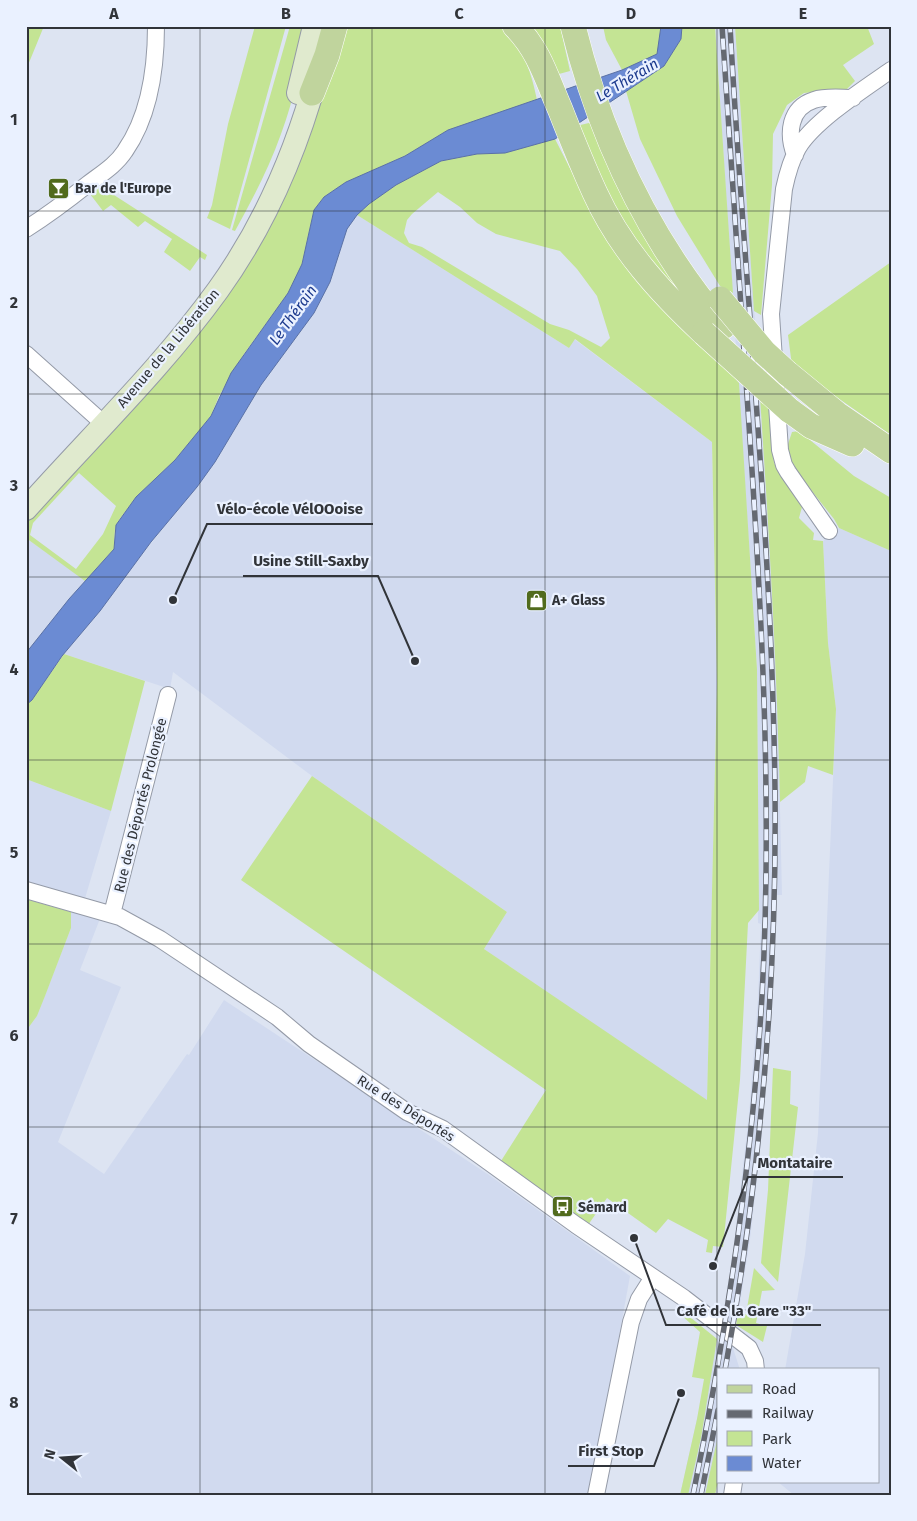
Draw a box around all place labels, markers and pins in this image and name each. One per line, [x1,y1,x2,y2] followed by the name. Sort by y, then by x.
[47,176,71,200] bar icon: Bar de l'Europe
[75,180,172,197] place label: Bar de l'Europe
[207,494,373,524] callout: Vélo-école VélOOoise
[243,546,378,576] callout: Usine Still-Saxby
[524,588,548,612] shop icon: A+ Glass
[551,592,605,609] place label: A+ Glass
[748,1147,843,1177] callout: Montataire
[550,1195,574,1219] bus stop icon: Sémard
[578,1199,627,1216] place label: Sémard
[666,1295,821,1325] callout: Café de la Gare "33"
[568,1436,654,1466] callout: First Stop

